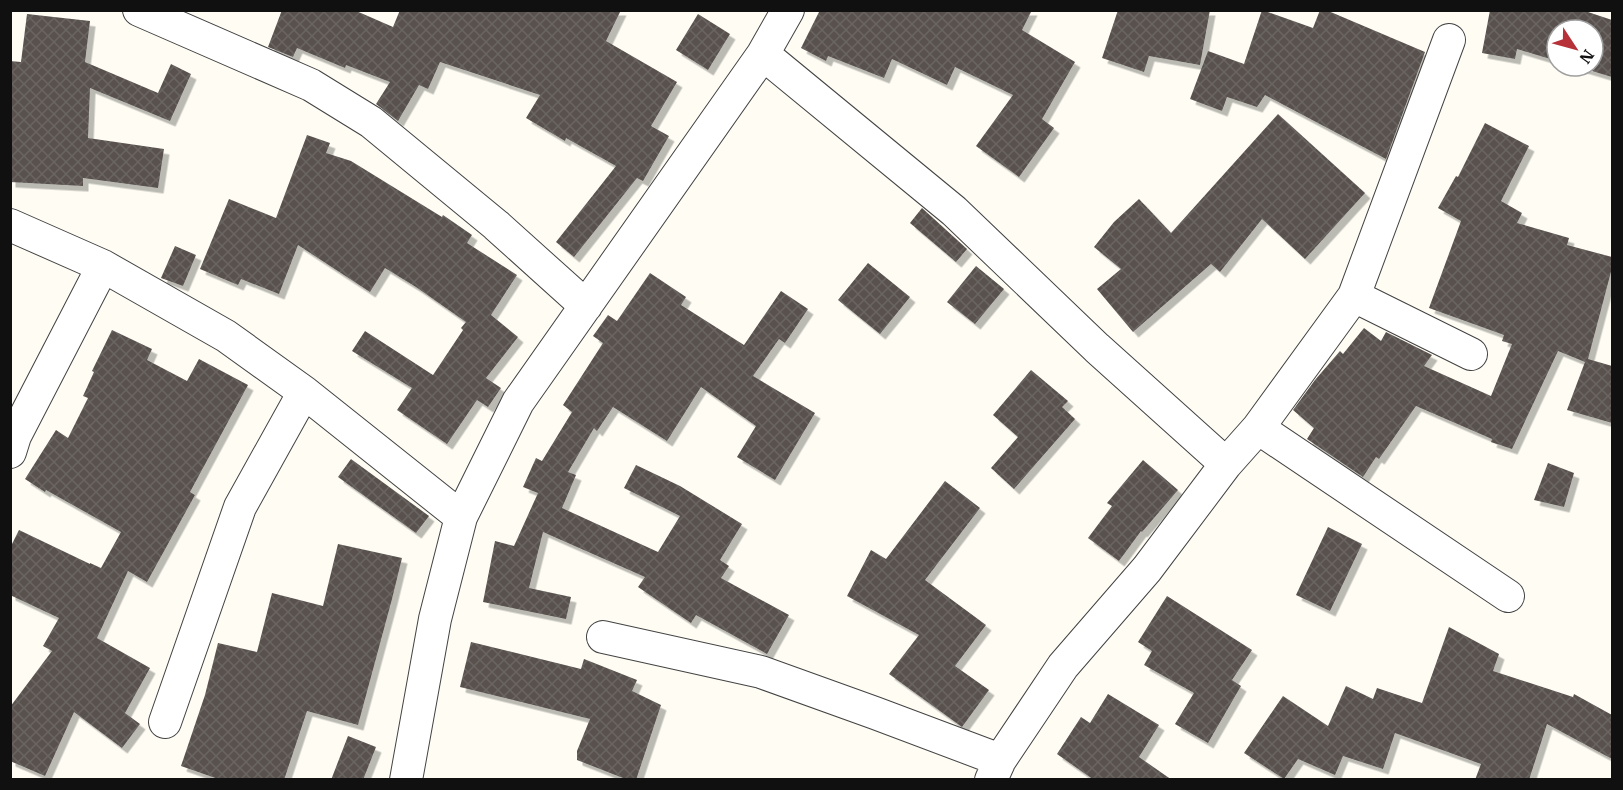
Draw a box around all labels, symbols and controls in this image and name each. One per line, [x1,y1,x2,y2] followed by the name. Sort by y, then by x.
[1545,18,1605,78] north arrow
[1575,46,1599,68] text: N

